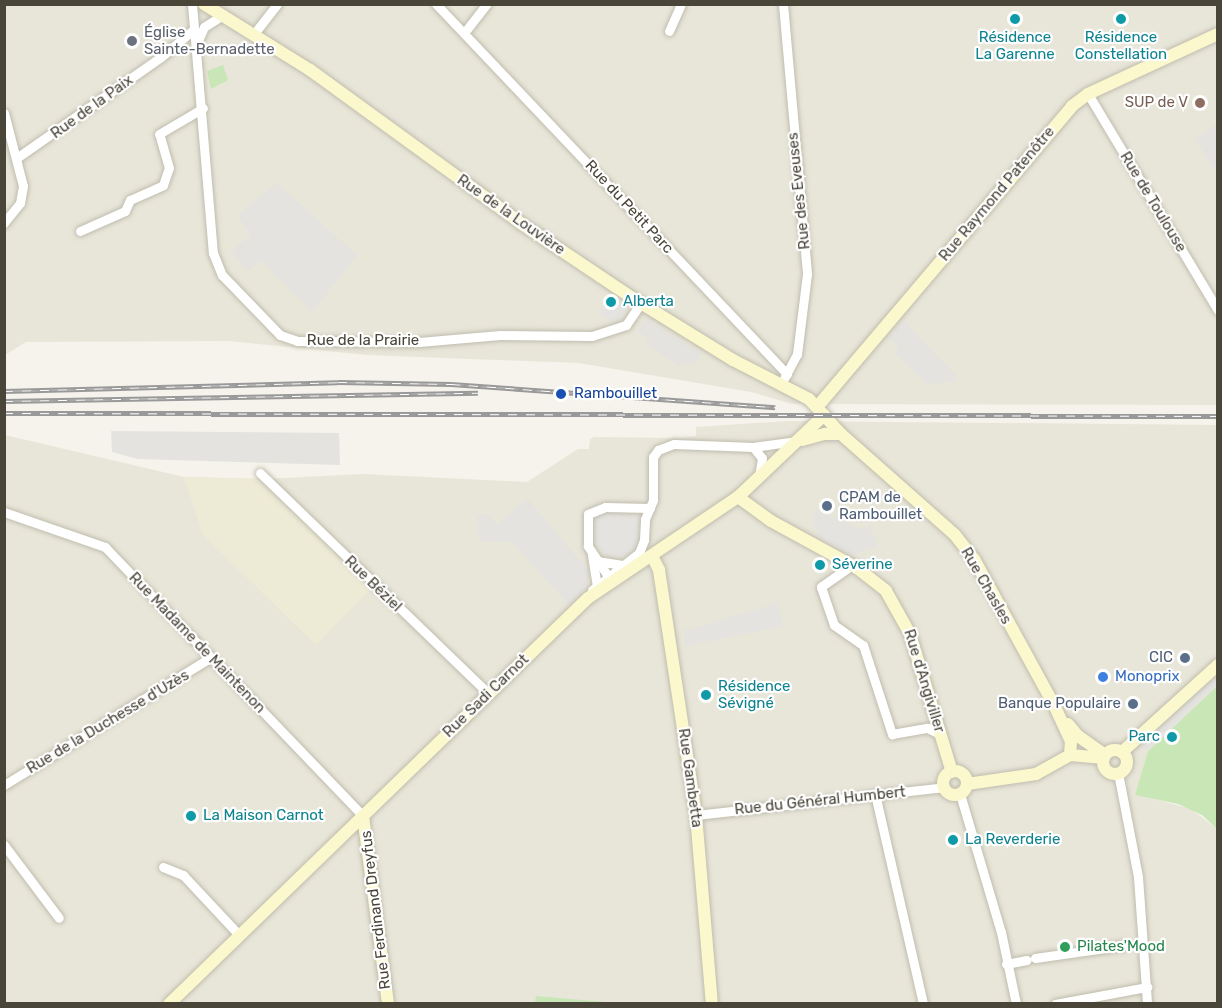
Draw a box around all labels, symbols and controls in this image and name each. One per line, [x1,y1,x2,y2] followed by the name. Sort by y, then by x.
[1008,12,1022,26] marker: Résidence La Garenne
[1114,12,1128,26] marker: Résidence Constellation
[144,23,275,58] place label: Église Sainte-Bernadette
[975,28,1055,63] place label: Résidence La Garenne
[1075,28,1167,63] place label: Résidence Constellation
[125,34,139,48] marker: Église Sainte-Bernadette
[47,71,137,143] street label: Rue de la Paix
[1124,94,1188,112] place label: SUP de V
[1193,96,1207,110] marker: SUP de V
[935,123,1059,265] street label: Rue Raymond Patenôtre
[784,132,814,250] street label: Rue des Eveuses
[1116,148,1190,256] street label: Rue de Toulouse
[581,157,677,257] street label: Rue du Petit Parc
[454,171,568,259] street label: Rue de la Louvière
[623,293,674,311] place label: Alberta
[604,295,618,309] marker: Alberta
[307,332,419,350] street label: Rue de la Prairie
[552,385,570,403] marker: Rambouillet
[574,385,657,403] place label: Rambouillet
[839,488,922,523] place label: CPAM de Rambouillet
[820,499,834,513] marker: CPAM de Rambouillet
[957,544,1015,628] street label: Rue Chasles
[341,552,405,616] street label: Rue Béziel
[832,556,893,574] place label: Séverine
[813,558,827,572] marker: Séverine
[125,569,269,717] street label: Rue Madame de Maintenon
[900,627,948,735] street label: Rue d'Angiviller
[1149,649,1173,667] place label: CIC
[439,651,533,741] street label: Rue Sadi Carnot
[1178,651,1192,665] marker: CIC
[23,666,193,778] street label: Rue de la Duchesse d'Uzès
[1115,668,1180,686] place label: Monoprix
[1096,670,1110,684] marker: Monoprix
[718,677,791,712] place label: Résidence Sévigné
[699,688,713,702] marker: Résidence Sévigné
[998,695,1121,713] place label: Banque Populaire
[1126,697,1140,711] marker: Banque Populaire
[674,727,706,829] street label: Rue Gambetta
[1128,728,1160,746] place label: Parc
[1165,730,1179,744] marker: Parc
[734,783,906,819] street label: Rue du Général Humbert
[203,807,324,825] place label: La Maison Carnot
[184,809,198,823] marker: La Maison Carnot
[357,830,395,990] street label: Rue Ferdinand Dreyfus
[965,831,1060,849] place label: La Reverderie
[946,833,960,847] marker: La Reverderie
[1077,938,1165,956] place label: Pilates'Mood
[1058,940,1072,954] marker: Pilates'Mood

